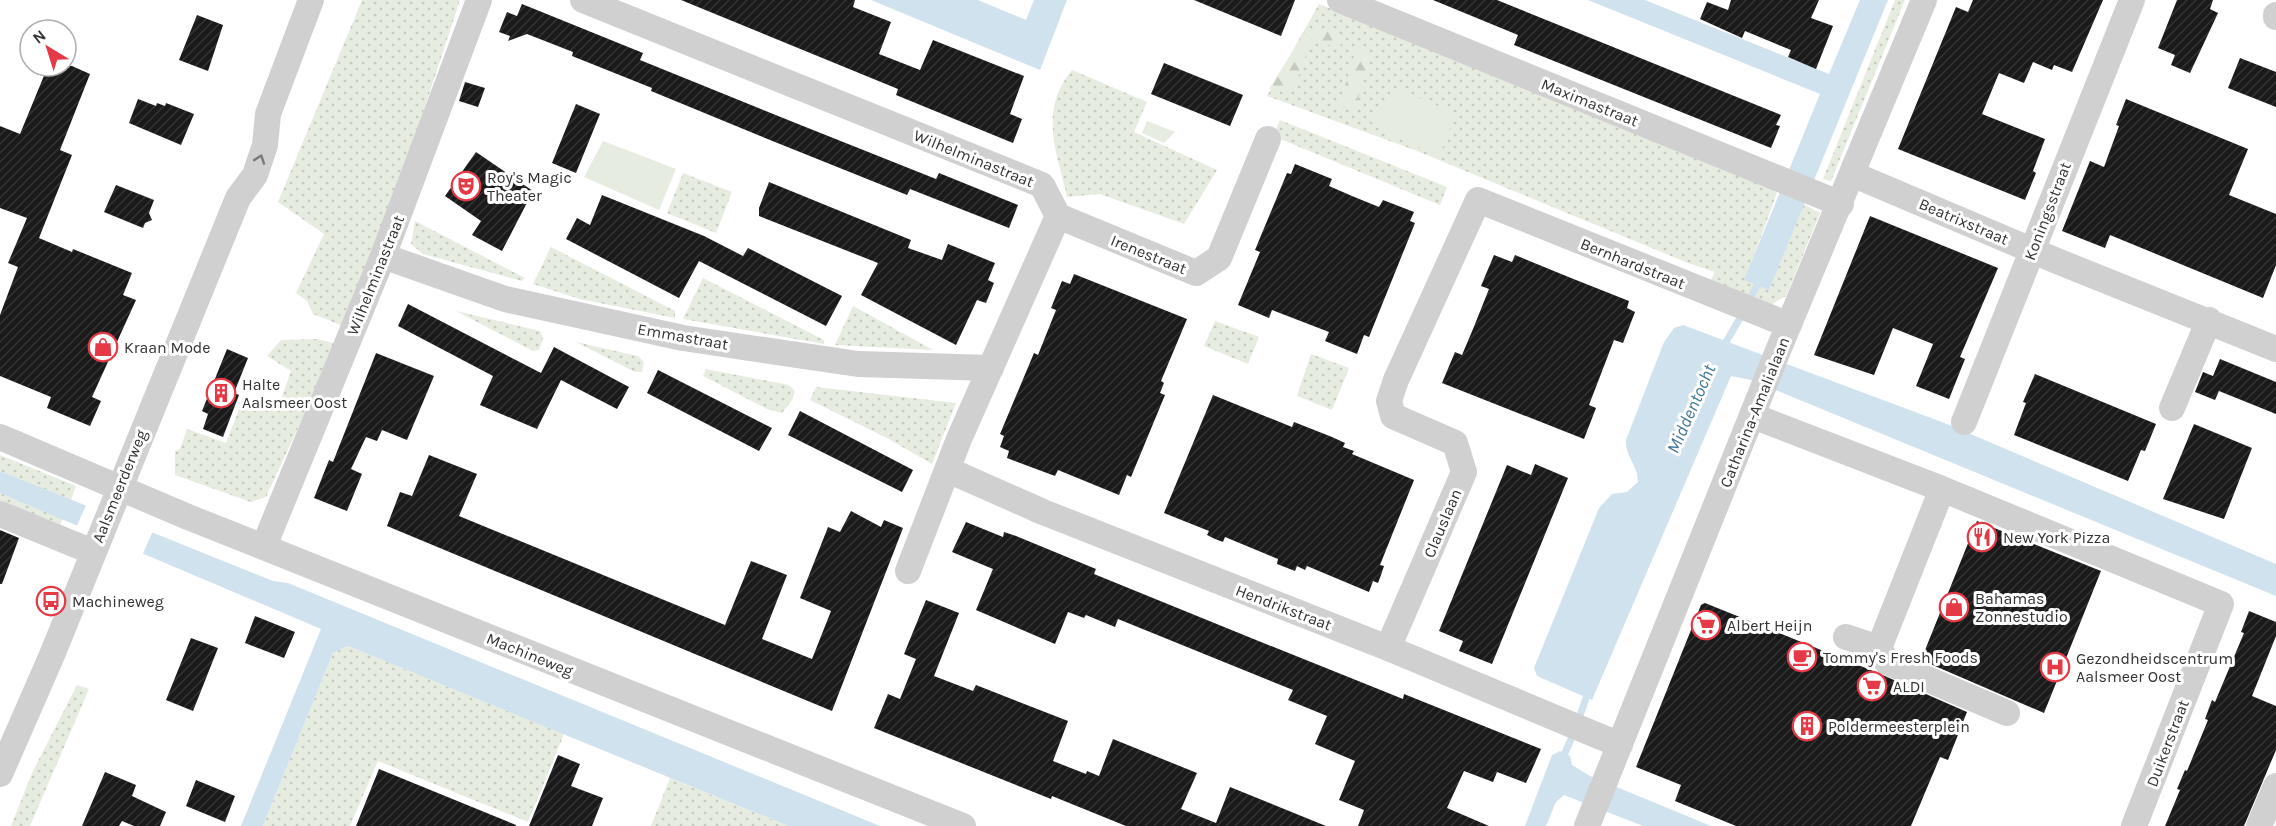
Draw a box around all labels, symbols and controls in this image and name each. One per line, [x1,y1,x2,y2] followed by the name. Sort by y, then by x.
[18,18,78,78] north arrow
[29,26,49,48] text: N
[1539,74,1641,131] street label: Maximastraat
[911,126,1037,191] street label: Wilhelminastraat
[253,154,266,165] one-way arrow
[2020,159,2075,263] street label: Koningsstraat
[487,168,572,205] place label: Roy's Magic Theater
[450,170,482,202] theatre icon: Roy's Magic Theater
[1916,194,2011,249] street label: Beatrixstraat
[343,212,408,338] street label: Wilhelminastraat
[1108,231,1190,278] street label: Irenestraat
[1578,234,1688,293] street label: Bernhardstraat
[636,319,730,354] street label: Emmastraat
[87,331,119,363] shop icon: Kraan Mode
[1716,334,1793,490] street label: Catharina-Amalialaan
[124,338,211,357] place label: Kraan Mode
[1662,360,1721,457] water label: Middentocht
[242,375,347,412] place label: Halte Aalsmeer Oost
[205,377,237,409] building icon: Halte Aalsmeer Oost
[88,427,151,546] street label: Aalsmeerderweg
[1419,486,1465,560] street label: Clauslaan
[1966,521,1998,553] restaurant icon: New York Pizza
[2003,528,2110,547] place label: New York Pizza
[1233,580,1335,635] street label: Hendrikstraat
[35,585,67,617] bus stop icon: Machineweg
[1975,589,2068,626] place label: Bahamas Zonnestudio
[1938,591,1970,623] shop icon: Bahamas Zonnestudio
[72,592,164,611] place label: Machineweg
[1690,609,1722,641] supermarket icon: Albert Heijn
[1727,616,1812,635] place label: Albert Heijn
[484,628,576,680] street label: Machineweg
[1786,641,1818,673] cafe icon: Tommy's Fresh Foods
[1823,648,1978,667] place label: Tommy's Fresh Foods
[2076,649,2233,686] place label: Gezondheidscentrum Aalsmeer Oost
[2039,651,2071,683] hospital icon: Gezondheidscentrum Aalsmeer Oost
[1856,670,1888,702] supermarket icon: ALDI
[1893,677,1925,696] place label: ALDI
[2142,697,2193,789] street label: Duikerstraat
[1791,710,1823,742] building icon: Poldermeesterplein
[1828,717,1970,736] place label: Poldermeesterplein

